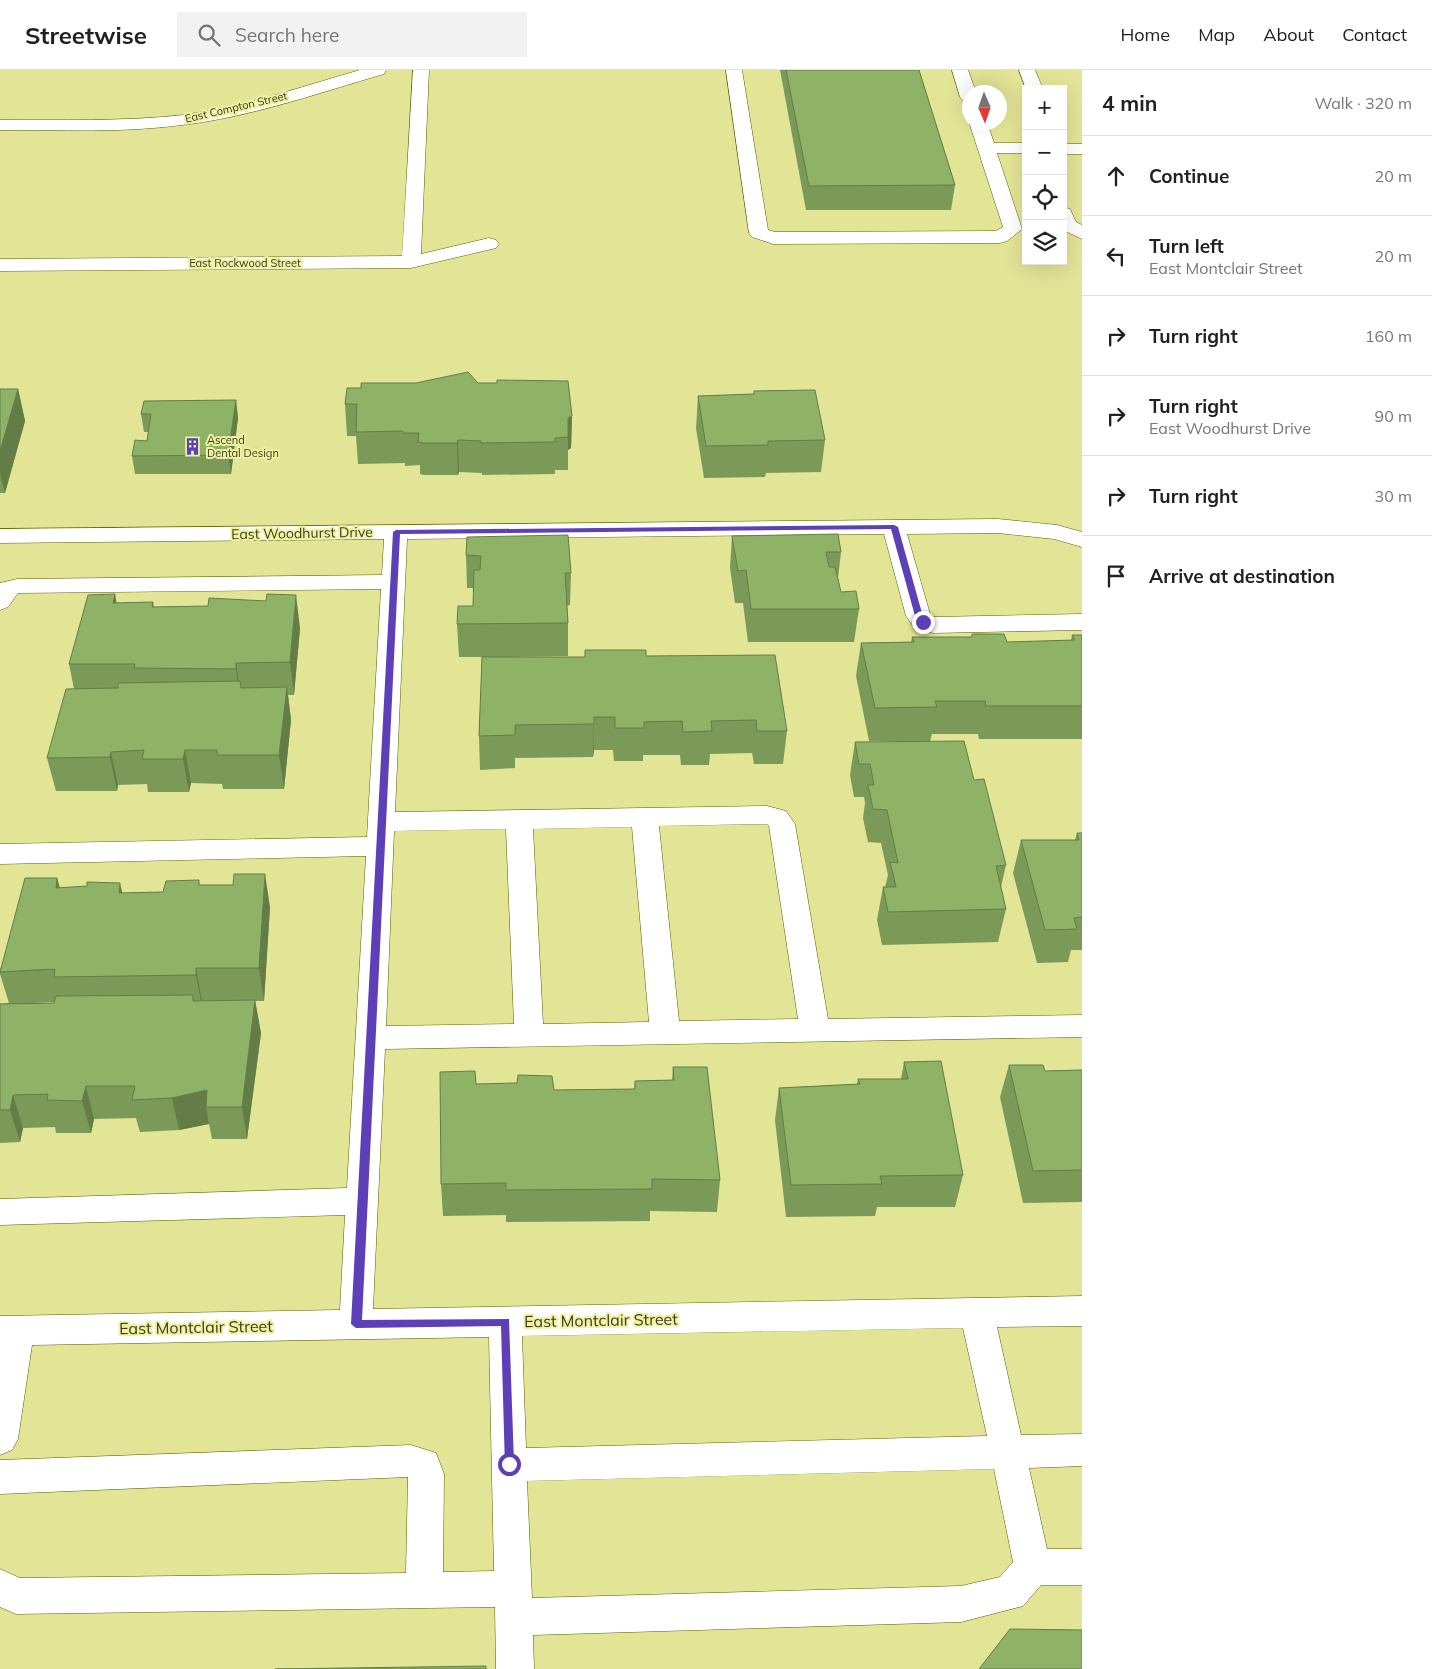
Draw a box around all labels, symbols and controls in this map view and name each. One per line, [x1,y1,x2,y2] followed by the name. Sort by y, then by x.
[177,12,527,57] search box
[25,20,147,50] text: Streetwise
[195,21,223,49] icon: search
[235,23,339,47] text: Search here
[1120,23,1170,46] text: Home
[1198,23,1235,46] text: Map
[1263,23,1314,46] text: About
[1342,23,1407,46] text: Contact
[962,85,1007,130] north arrow
[1022,85,1067,265] map controls
[1022,85,1067,130] button: +
[183,88,289,126] street label: East Compton Street
[1102,90,1157,116] text: 4 min
[1314,93,1412,113] text: Walk · 320 m
[1022,130,1067,175] button: −
[1102,162,1130,190] icon: ahead
[1149,164,1229,188] text: Continue
[1375,166,1412,186] text: 20 m
[1022,175,1067,220] button: locate
[1022,220,1067,265] button: layers
[1149,234,1224,258] text: Turn left
[1102,242,1130,270] icon: left
[1375,246,1412,266] text: 20 m
[189,256,301,270] street label: East Rockwood Street
[1149,258,1303,278] text: East Montclair Street
[1102,322,1130,350] icon: right
[1149,324,1238,348] text: Turn right
[1365,326,1412,346] text: 160 m
[1149,394,1238,418] text: Turn right
[1102,402,1130,430] icon: right
[1375,406,1412,426] text: 90 m
[1149,418,1311,438] text: East Woodhurst Drive
[207,433,279,460] place label: Ascend Dental Design
[183,436,203,456] building icon: Ascend Dental Design
[1102,482,1130,510] icon: right
[1149,484,1238,508] text: Turn right
[1375,486,1412,506] text: 30 m
[231,523,373,543] street label: East Woodhurst Drive
[1102,562,1130,590] icon: arrive
[1149,564,1335,588] text: Arrive at destination
[912,611,935,634] route end
[524,1309,678,1331] street label: East Montclair Street
[119,1316,273,1338] street label: East Montclair Street
[498,1453,521,1476] route start

